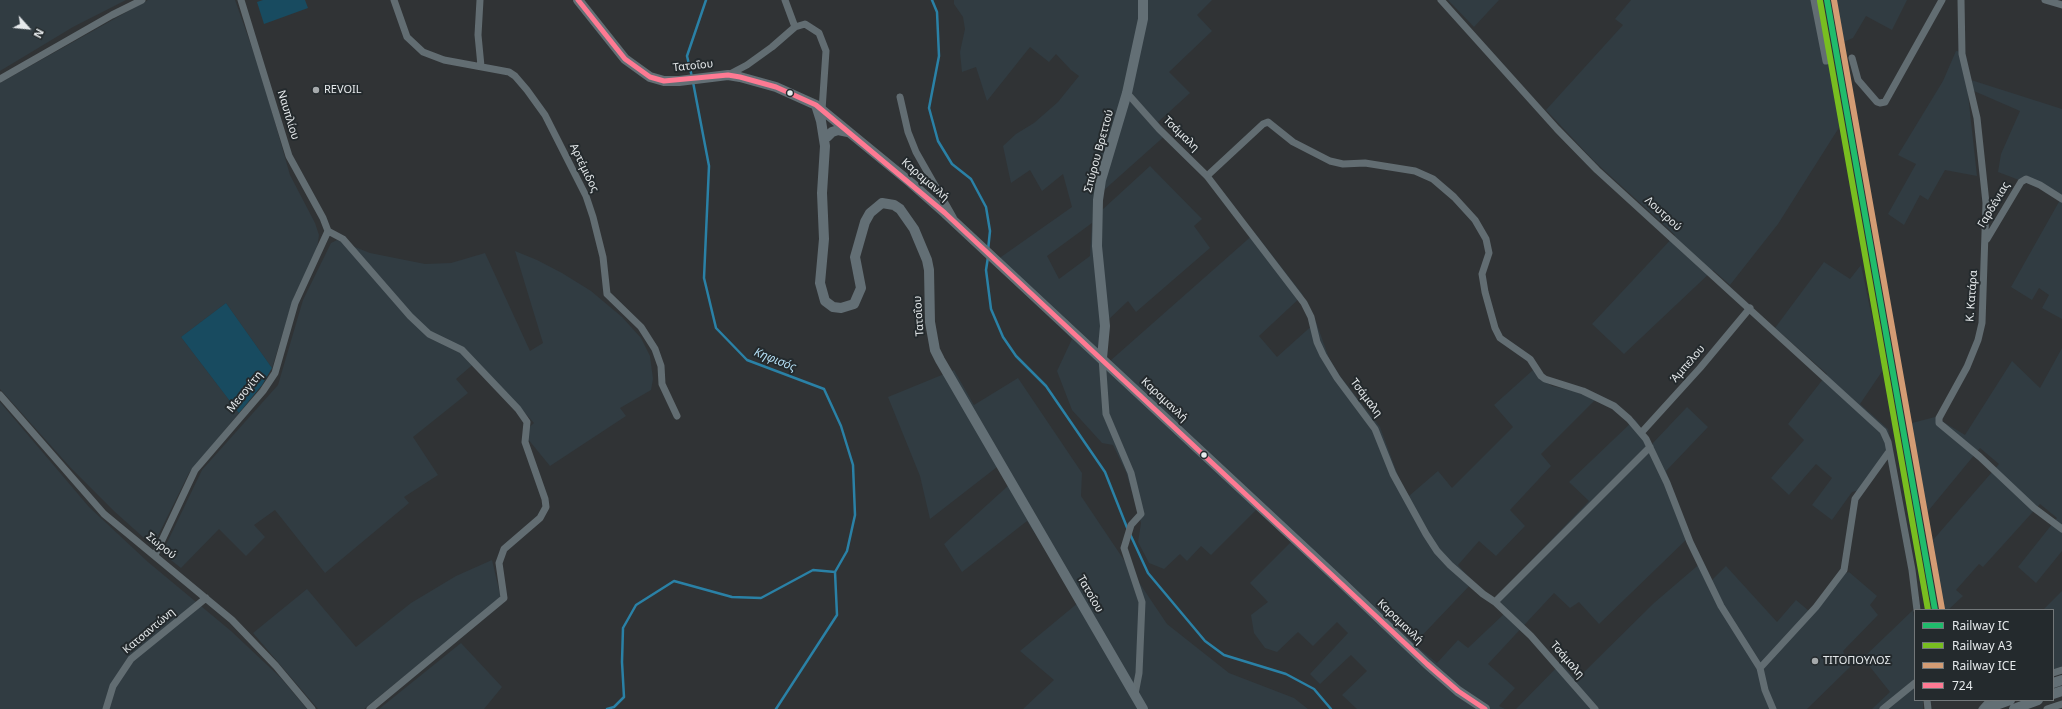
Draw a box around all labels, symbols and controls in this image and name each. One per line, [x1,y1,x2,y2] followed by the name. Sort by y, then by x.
[8,8,48,48] north arrow
[30,26,48,41] text: N
[672,57,714,75] street label: Τατοΐου
[324,83,362,97] place label: REVOIL
[311,85,321,95] marker: REVOIL
[785,88,795,98] unlabelled marker
[274,89,302,141] street label: Ναυπλίου
[1082,108,1116,194] street label: Σπύρου Βρεττού
[1160,114,1202,154] street label: Τσάμαλη
[567,141,601,195] street label: Αρτέμιδος
[899,156,951,204] street label: Καραμανλή
[1975,180,2013,230] street label: Γαρδένιας
[1642,194,1684,234] street label: Λουτρού
[1964,270,1980,322] street label: Κ. Κατάρα
[911,295,927,337] street label: Τατοΐου
[1668,342,1708,386] street label: Άμπελου
[752,345,798,375] water label: Κηφισός
[224,369,266,415] street label: Μεσογίτη
[1138,375,1190,425] street label: Καραμανλή
[1347,376,1385,420] street label: Τσάμαλη
[1199,450,1209,460] unlabelled marker
[143,530,179,562] street label: Σωρού
[1074,573,1106,615] street label: Τατοΐου
[1374,597,1426,647] street label: Καραμανλή
[120,605,178,657] street label: Κατσαντώνη
[1914,609,2054,701] legend
[1952,617,2009,634] text: Railway IC
[1952,637,2012,654] text: Railway A3
[1547,639,1587,681] street label: Τσάμαλη
[1823,654,1891,668] place label: ΤΙΤΟΠΟΥΛΟΣ
[1810,656,1820,666] marker: ΤΙΤΟΠΟΥΛΟΣ
[1952,657,2016,674] text: Railway ICE
[1952,677,1973,694] text: 724

